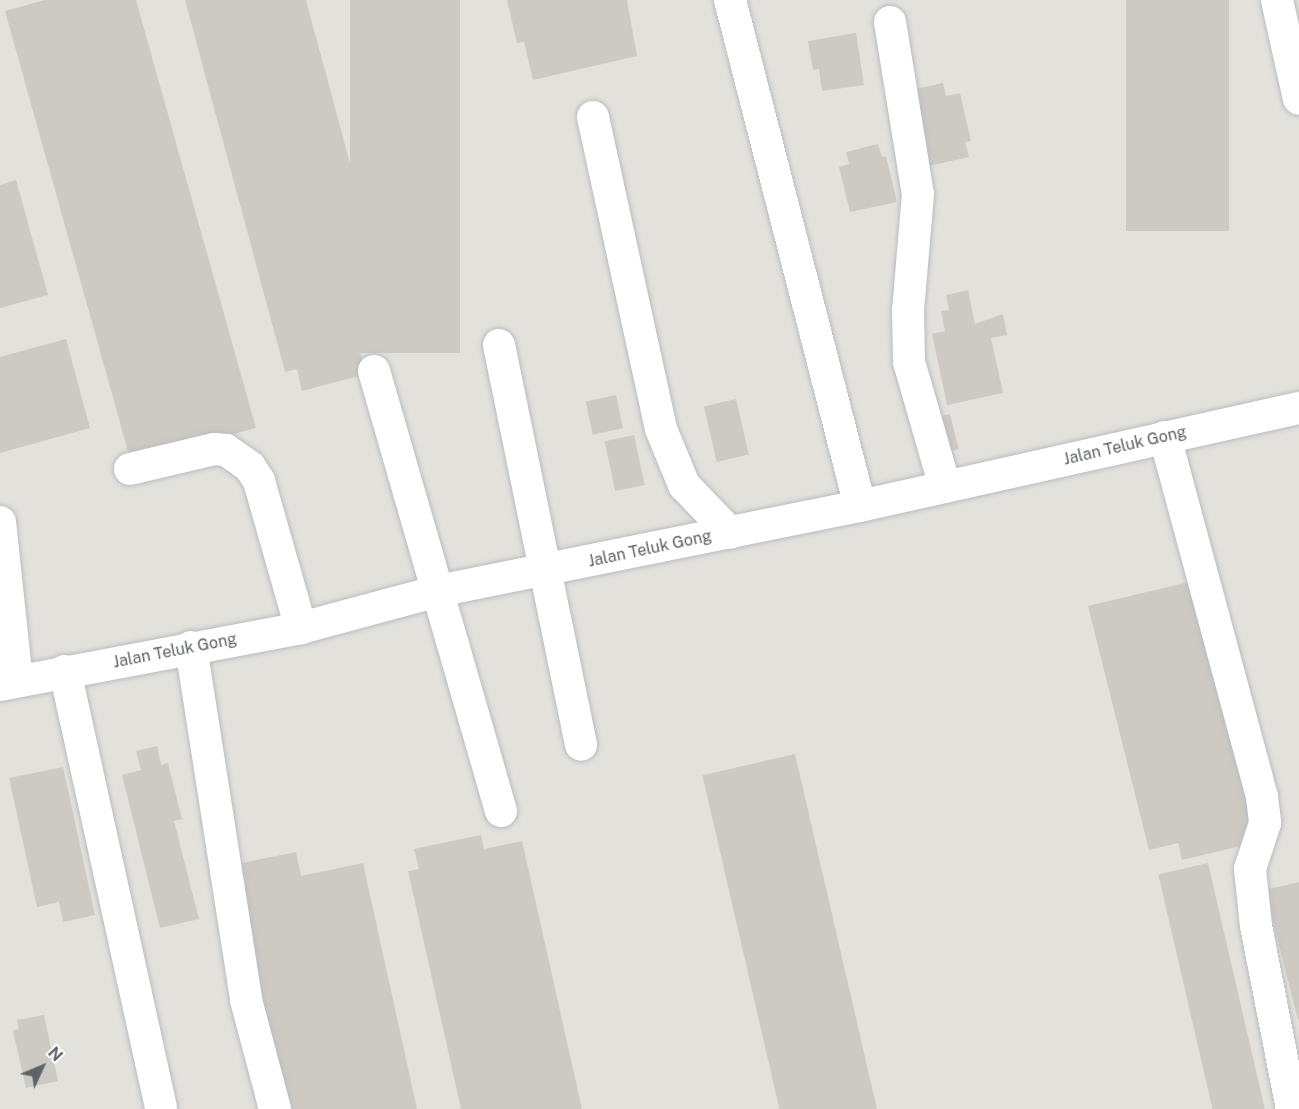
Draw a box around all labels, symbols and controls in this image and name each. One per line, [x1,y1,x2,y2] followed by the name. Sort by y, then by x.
[1061,422,1189,470] street label: Jalan Teluk Gong
[586,527,714,571] street label: Jalan Teluk Gong
[111,630,239,672] street label: Jalan Teluk Gong
[12,1037,72,1097] north arrow
[44,1043,66,1065] text: N

